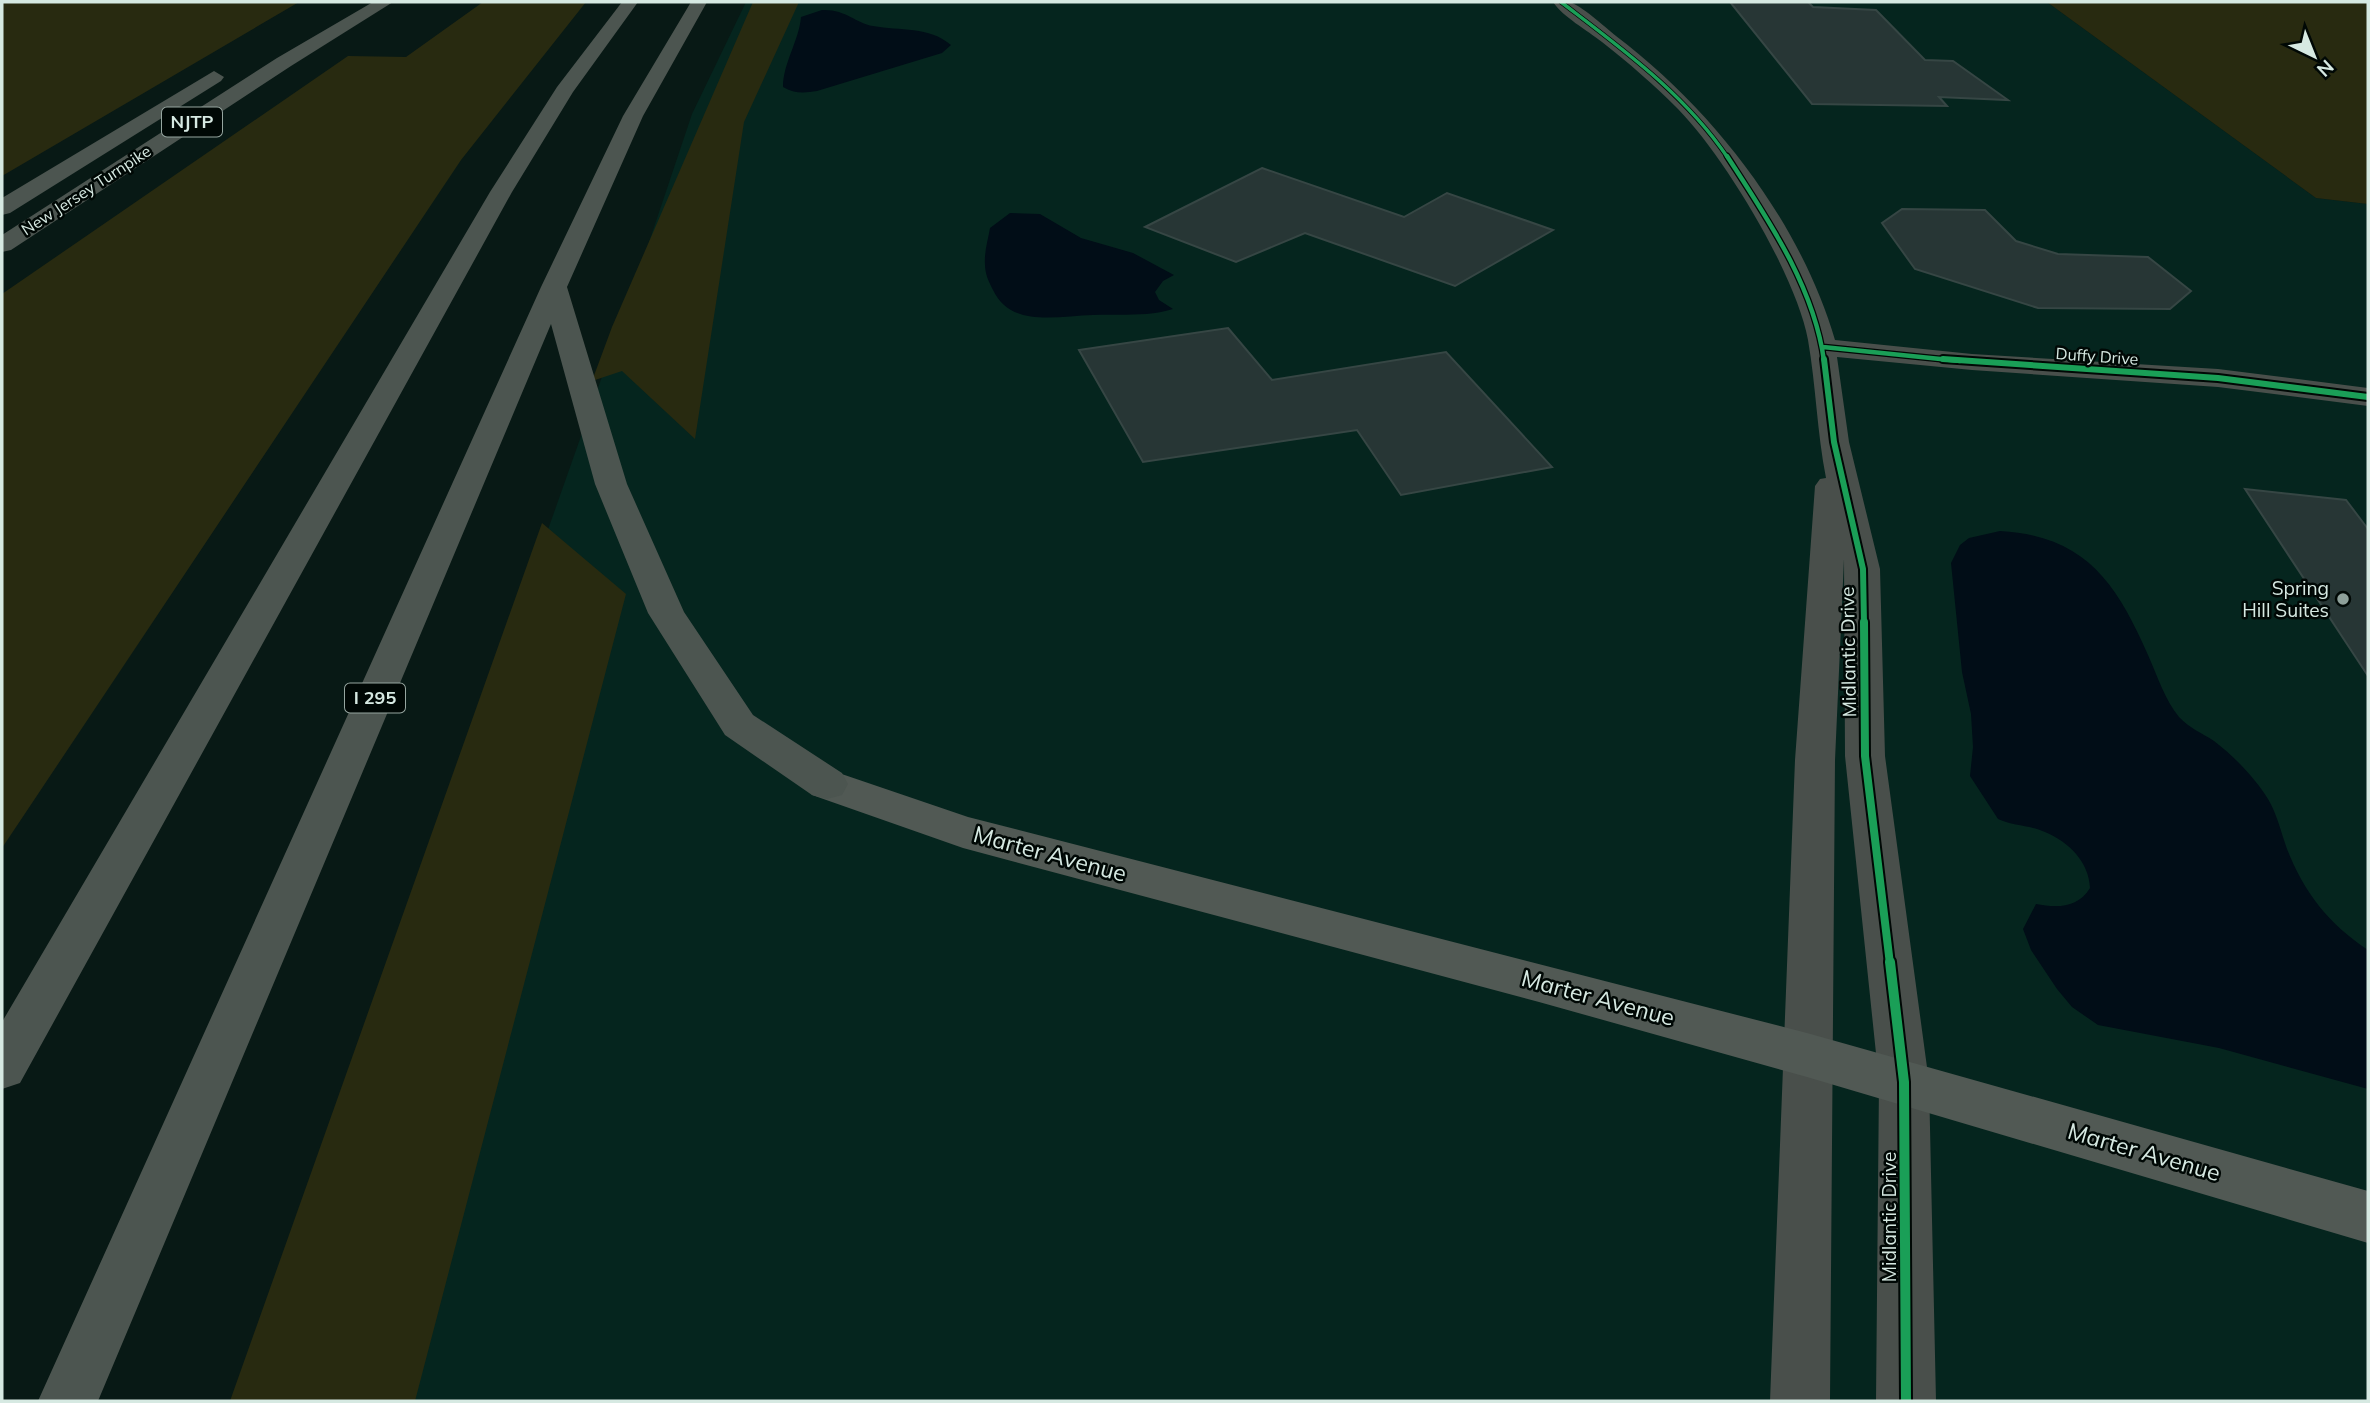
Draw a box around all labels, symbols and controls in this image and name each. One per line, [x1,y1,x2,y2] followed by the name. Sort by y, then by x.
[2279,21,2349,91] north arrow
[2312,55,2339,82] text: N
[162,107,222,136] road number: NJTP
[17,141,155,239] street label: New Jersey Turnpike
[2055,343,2139,369] street label: Duffy Drive
[2242,576,2329,622] place label: Spring Hill Suites
[1835,586,1861,718] street label: Midlantic Drive
[2335,591,2351,607] marker: Spring Hill Suites
[345,684,405,712] road number: I 295
[970,819,1130,888] street label: Marter Avenue
[1518,963,1678,1032] street label: Marter Avenue
[2064,1116,2224,1187] street label: Marter Avenue
[1877,1152,1901,1282] street label: Midlantic Drive

